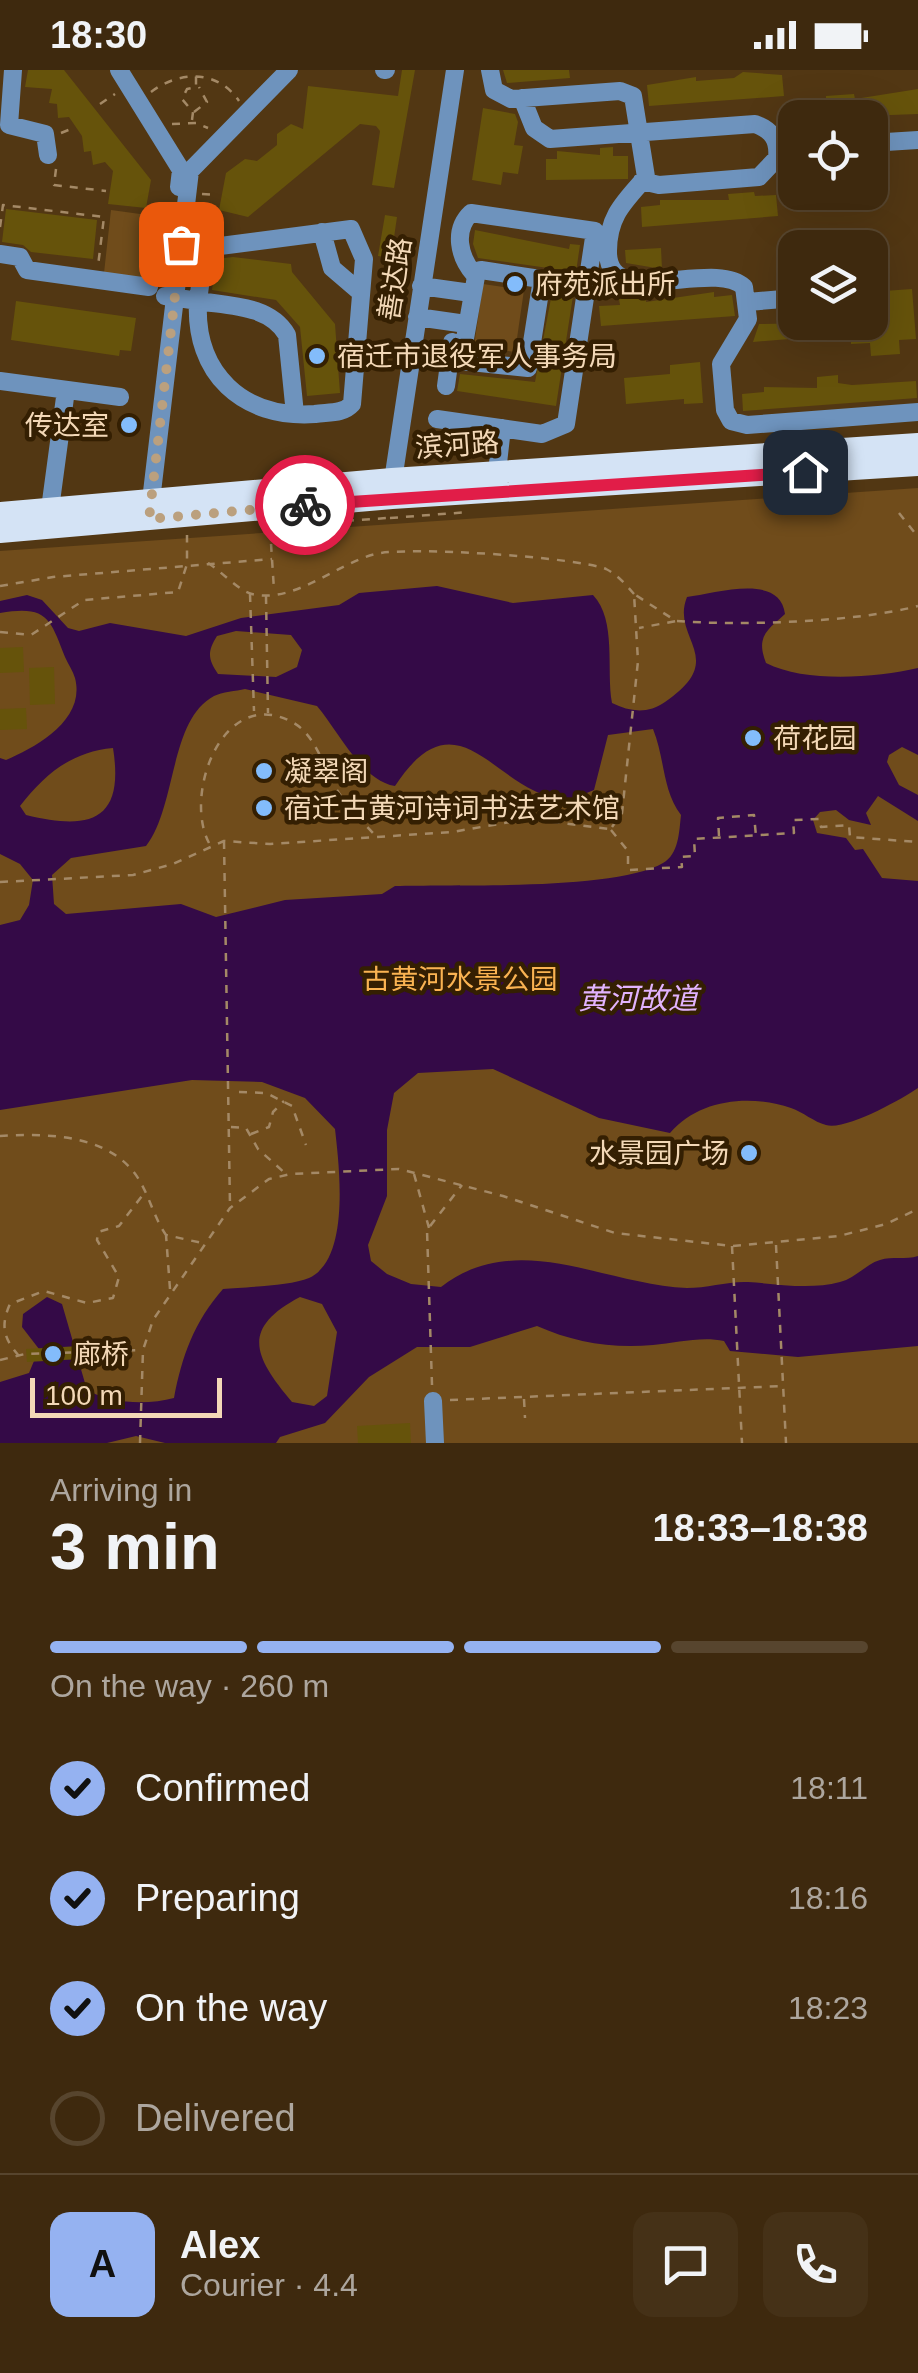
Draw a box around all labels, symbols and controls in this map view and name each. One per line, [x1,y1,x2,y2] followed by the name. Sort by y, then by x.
[50,14,147,56] text: 18:30
[778,100,888,340] map controls
[778,100,888,210] button: locate
[139,202,224,287] pin
[154,217,209,272] icon: bag
[778,230,888,340] button: layers
[373,235,417,323] street label: 善达路
[535,269,675,300] place label: 府苑派出所
[504,273,526,295] marker: 府苑派出所
[337,341,617,372] place label: 宿迁市退役军人事务局
[306,345,328,367] marker: 宿迁市退役军人事务局
[25,410,109,441] place label: 传达室
[118,414,140,436] marker: 传达室
[414,427,500,463] street label: 滨河路
[763,430,848,515] pin
[778,445,833,500] icon: home
[255,455,355,555] courier
[278,478,333,533] icon: bike
[773,723,857,754] place label: 荷花园
[742,727,764,749] marker: 荷花园
[284,756,368,787] place label: 凝翠阁
[253,760,275,782] marker: 凝翠阁
[284,793,620,824] place label: 宿迁古黄河诗词书法艺术馆
[253,797,275,819] marker: 宿迁古黄河诗词书法艺术馆
[362,964,558,995] park label: 古黄河水景公园
[578,982,702,1015] water label: 黄河故道
[589,1138,729,1169] place label: 水景园广场
[738,1142,760,1164] marker: 水景园广场
[73,1339,129,1370] place label: 廊桥
[42,1343,64,1365] marker: 廊桥
[30,1373,222,1418] scale bar
[45,1380,123,1411] text: 100 m
[50,1472,192,1508] text: Arriving in
[652,1507,868,1549] text: 18:33–18:38
[50,1510,220,1583] text: 3 min
[50,1668,329,1704] text: On the way · 260 m
[50,1761,105,1816] icon: check
[135,1767,310,1809] text: Confirmed
[790,1770,868,1806] text: 18:11
[50,1871,105,1926] icon: check
[135,1877,300,1919] text: Preparing
[788,1880,868,1916] text: 18:16
[50,1981,105,2036] icon: check
[135,1987,327,2029] text: On the way
[788,1990,868,2026] text: 18:23
[135,2097,296,2139] text: Delivered
[633,2212,738,2317] button: chat
[763,2212,868,2317] button: phone
[180,2224,260,2266] text: Alex
[89,2243,116,2285] text: A
[180,2267,358,2303] text: Courier · 4.4

